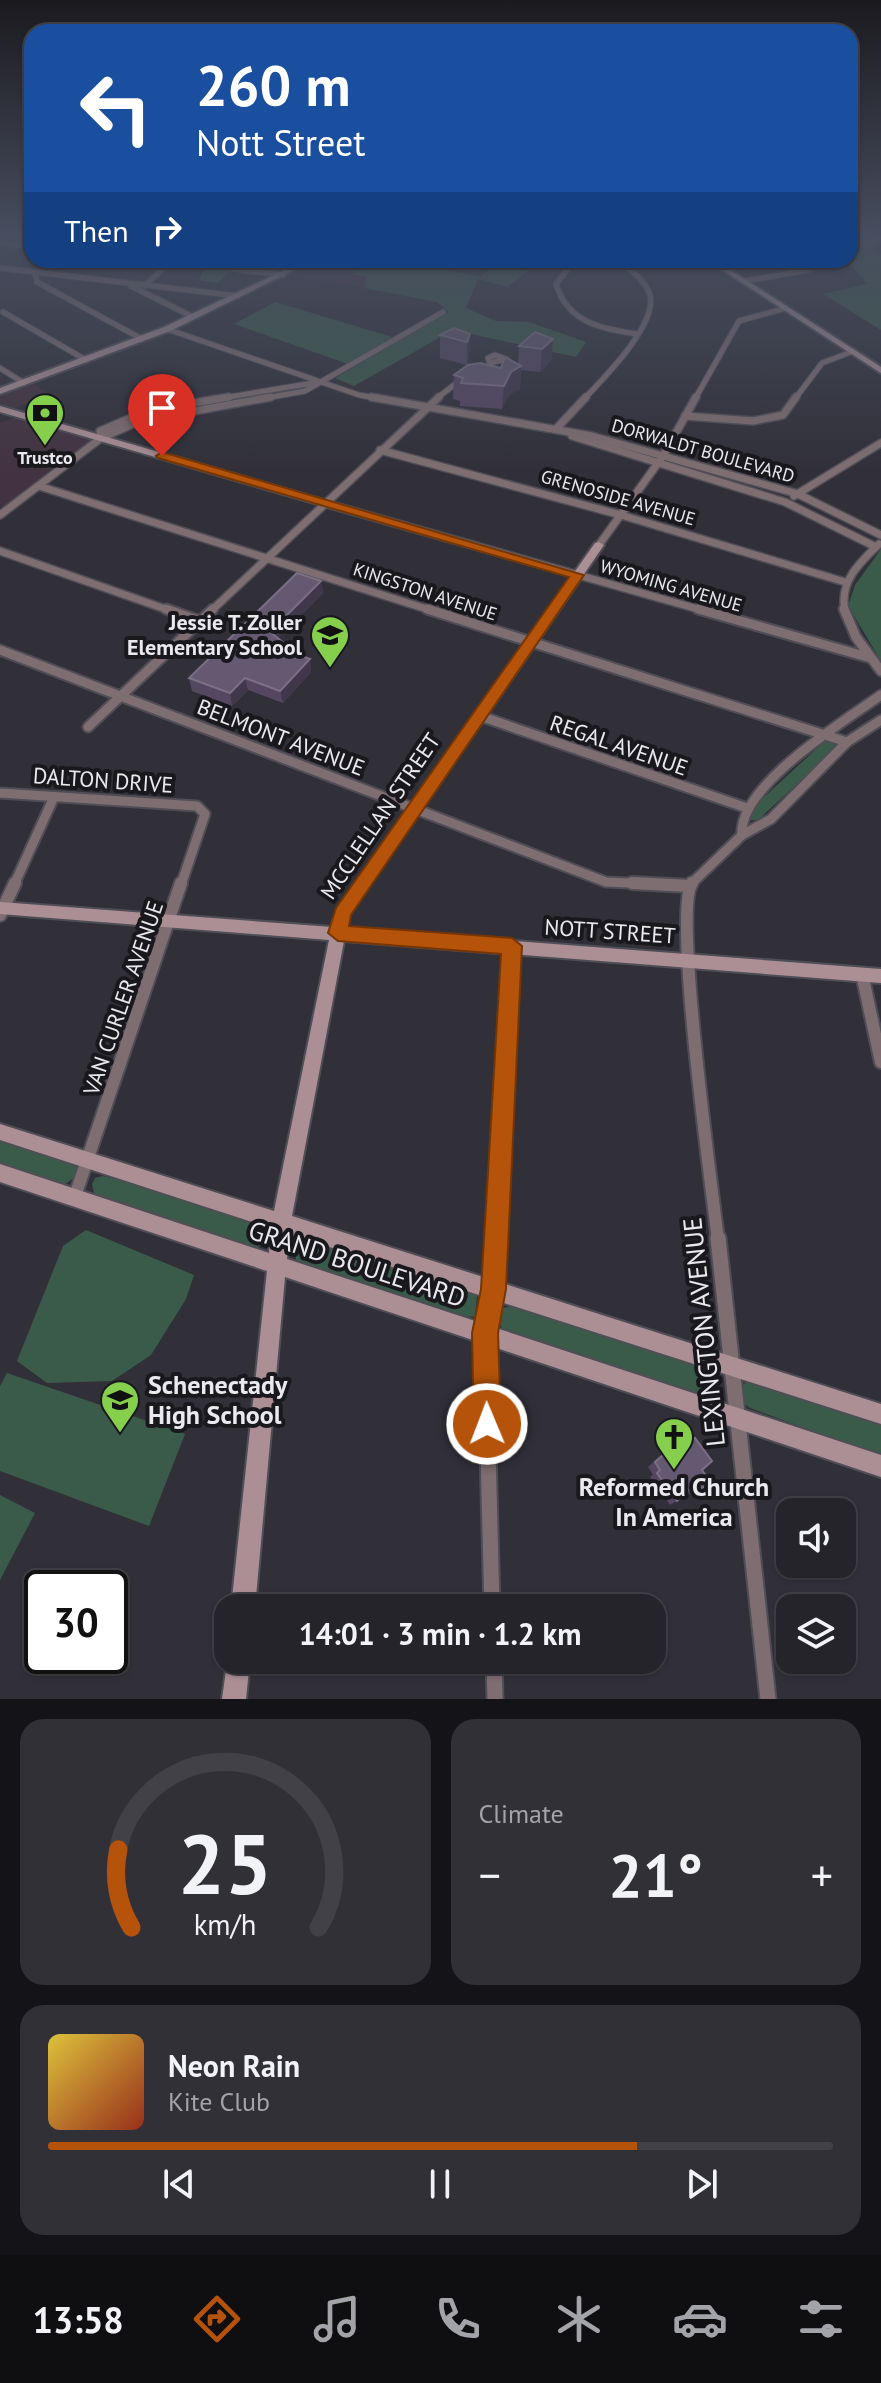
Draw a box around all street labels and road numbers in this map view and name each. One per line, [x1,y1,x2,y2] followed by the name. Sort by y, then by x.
[609,413,797,488] street label: DORWALDT BOULEVARD
[538,465,698,531] street label: GRENOSIDE AVENUE
[598,554,745,617] street label: WYOMING AVENUE
[350,557,500,626] street label: KINGSTON AVENUE
[193,692,369,782] street label: BELMONT AVENUE
[546,708,692,782] street label: REGAL AVENUE
[314,728,446,904] street label: MCCLELLAN STREET
[32,761,174,799] street label: DALTON DRIVE
[76,897,169,1100] street label: VAN CURLER AVENUE
[543,912,677,950] street label: NOTT STREET
[245,1213,470,1314] street label: GRAND BOULEVARD
[675,1216,732,1448] street label: LEXINGTON AVENUE

